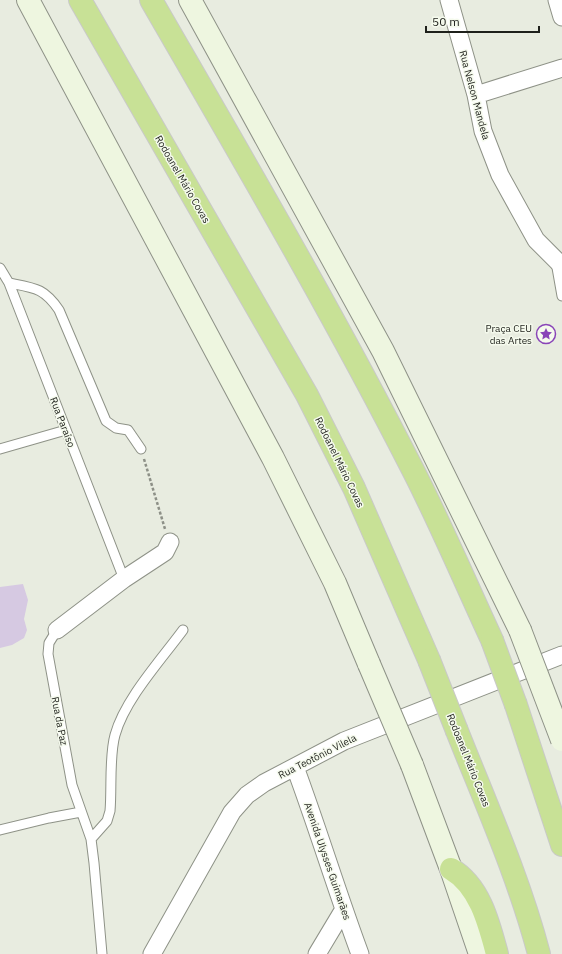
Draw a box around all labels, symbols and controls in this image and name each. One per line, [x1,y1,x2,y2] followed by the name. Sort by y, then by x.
[426,8,539,34] scale bar
[432,14,460,29] text: 50 m
[456,49,493,142] street label: Rua Nelson Mandela
[152,133,213,226] street label: Rodoanel Mário Covas
[486,322,532,347] place label: Praça CEU das Artes
[535,323,557,345] place icon: Praça CEU das Artes
[47,395,78,450] street label: Rua Paraíso
[312,415,367,510] street label: Rodoanel Mário Covas
[48,696,71,747] street label: Rua da Paz
[444,712,493,809] street label: Rodoanel Mário Covas
[276,731,359,782] street label: Rua Teotônio Vilela
[301,801,354,922] street label: Avenida Ulysses Guimarães

